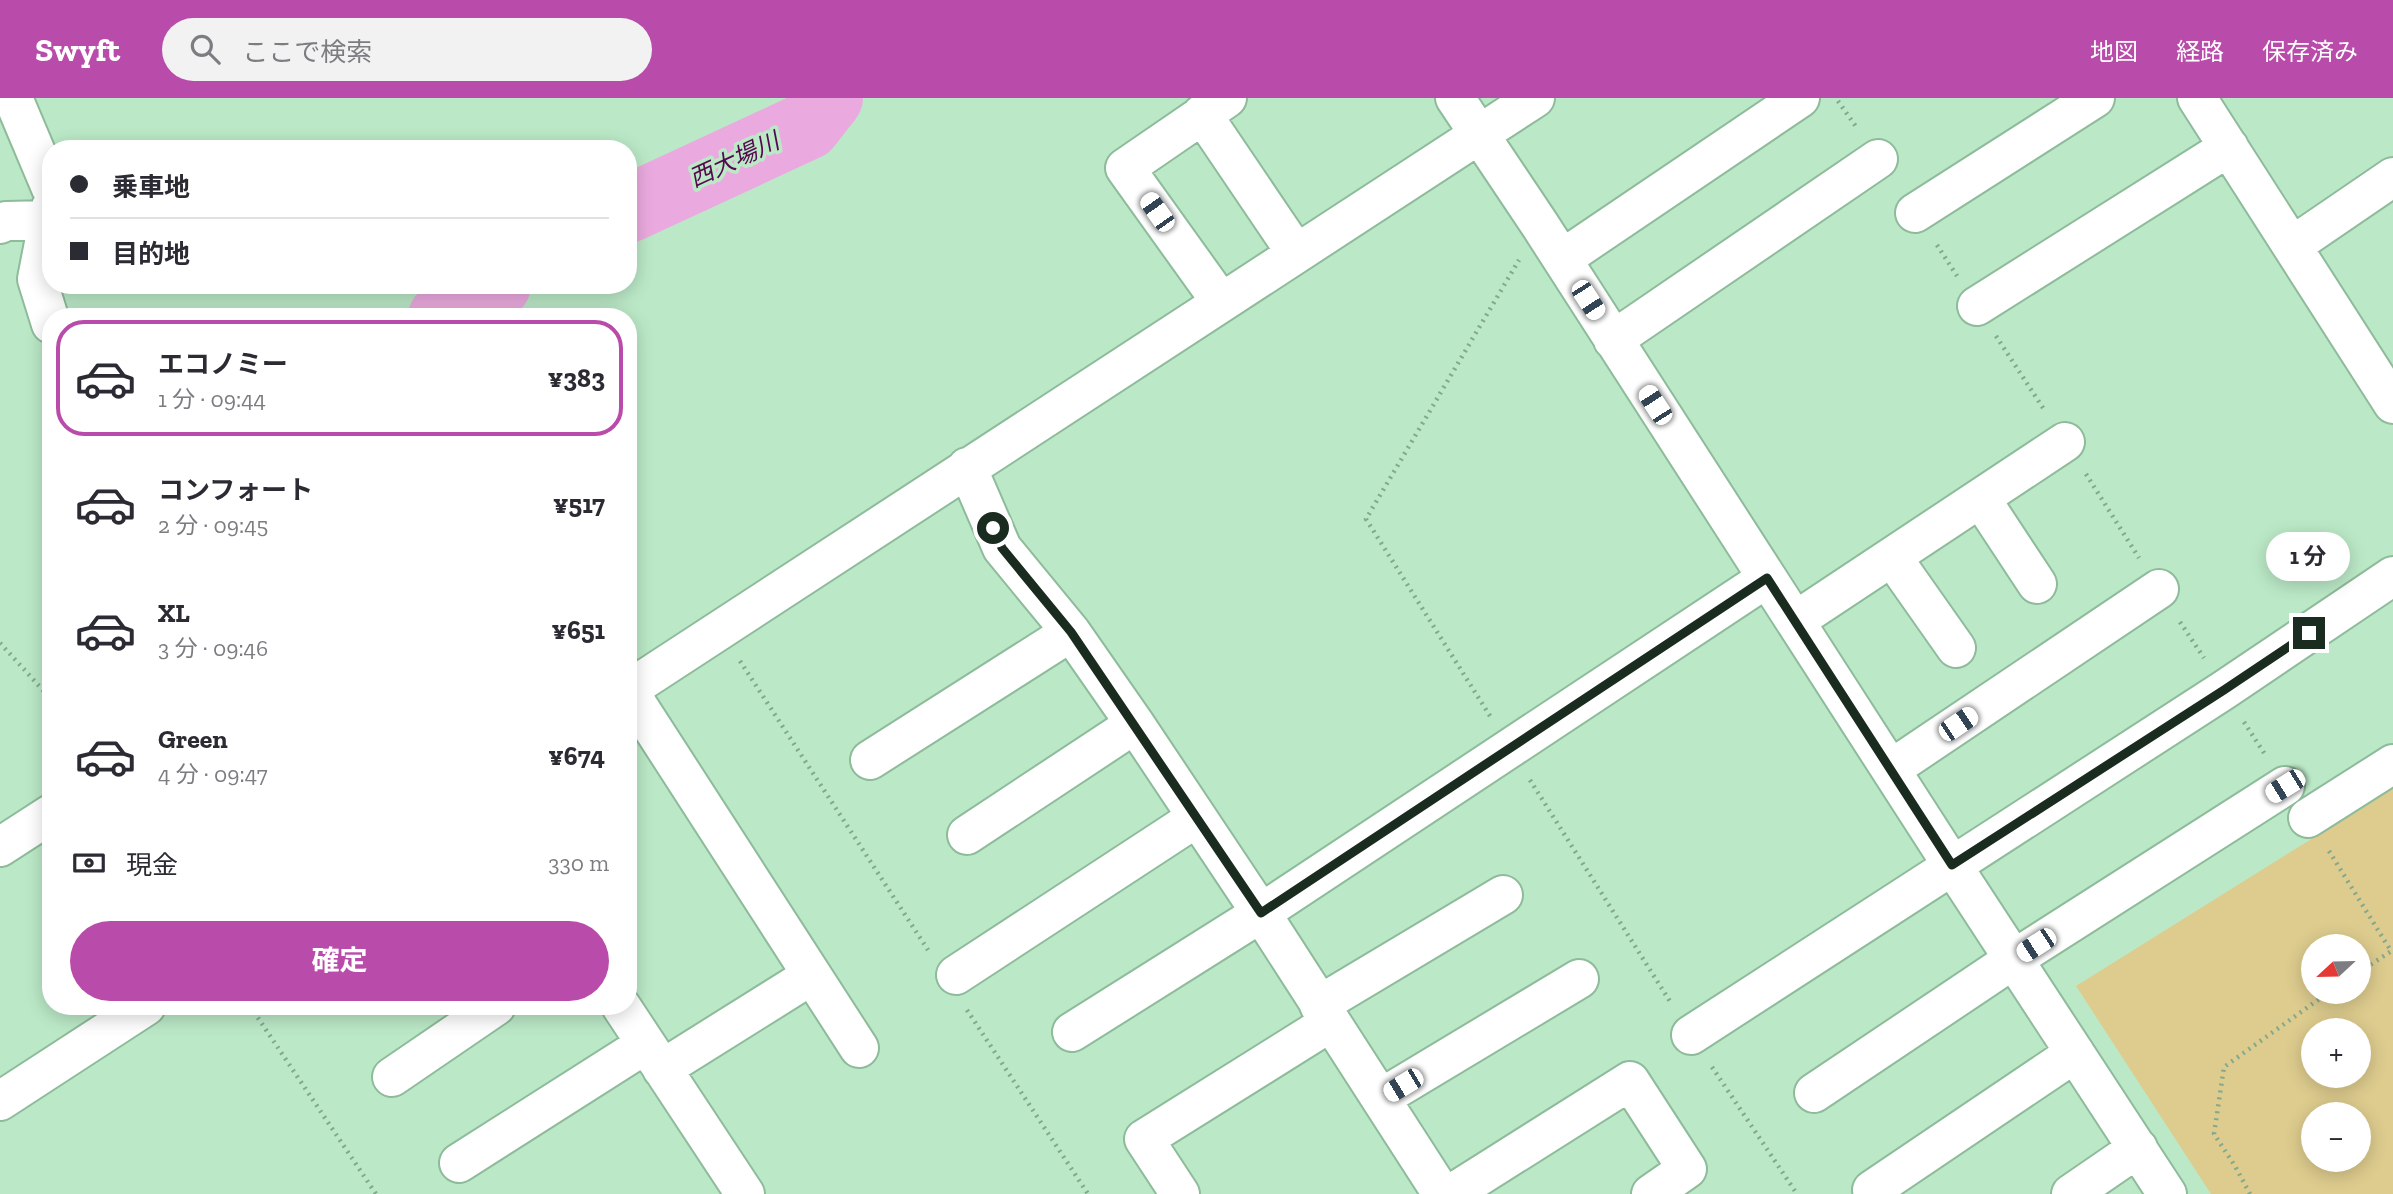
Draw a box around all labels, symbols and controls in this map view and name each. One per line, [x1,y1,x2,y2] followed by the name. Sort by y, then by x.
[162,18,652,81] search box
[35,30,120,69] text: Swyft
[186,30,224,68] icon: search
[242,36,372,68] text: ここで検索
[2090,37,2138,66] text: 地図
[2176,37,2224,66] text: 経路
[2262,37,2358,66] text: 保存済み
[684,125,786,193] water label: 西大場川
[112,171,190,203] text: 乗車地
[1137,189,1178,235] car
[112,238,190,270] text: 目的地
[1568,277,1609,323] car
[74,347,137,410] icon: car
[158,348,288,380] text: エコノミー
[548,362,605,394] text: ¥383
[1635,382,1676,428] car
[158,385,266,413] text: 1 分 · 09:44
[74,473,137,536] icon: car
[158,474,313,506] text: コンフォート
[553,488,605,520] text: ¥517
[158,511,268,539] text: 2 分 · 09:45
[977,512,1009,544] route start
[2267,532,2351,580] callout: 1 分
[2290,542,2326,570] text: 1 分
[158,597,190,629] text: XL
[74,599,137,662] icon: car
[552,614,605,646] text: ¥651
[2293,617,2325,649] route end
[158,634,268,662] text: 3 分 · 09:46
[1935,704,1982,744] car
[158,723,228,755] text: Green
[74,725,137,788] icon: car
[548,740,605,772] text: ¥674
[158,760,268,788] text: 4 分 · 09:47
[2262,766,2309,806] car
[70,844,108,882] icon: cash
[126,849,178,881] text: 現金
[548,849,609,877] text: 330 m
[70,921,609,1001] button: 確定
[2013,925,2060,965] car
[2301,934,2371,1004] north arrow
[2301,934,2371,1172] map controls
[2301,1018,2371,1088] button: +
[1380,1065,1427,1105] car
[2301,1102,2371,1172] button: −

